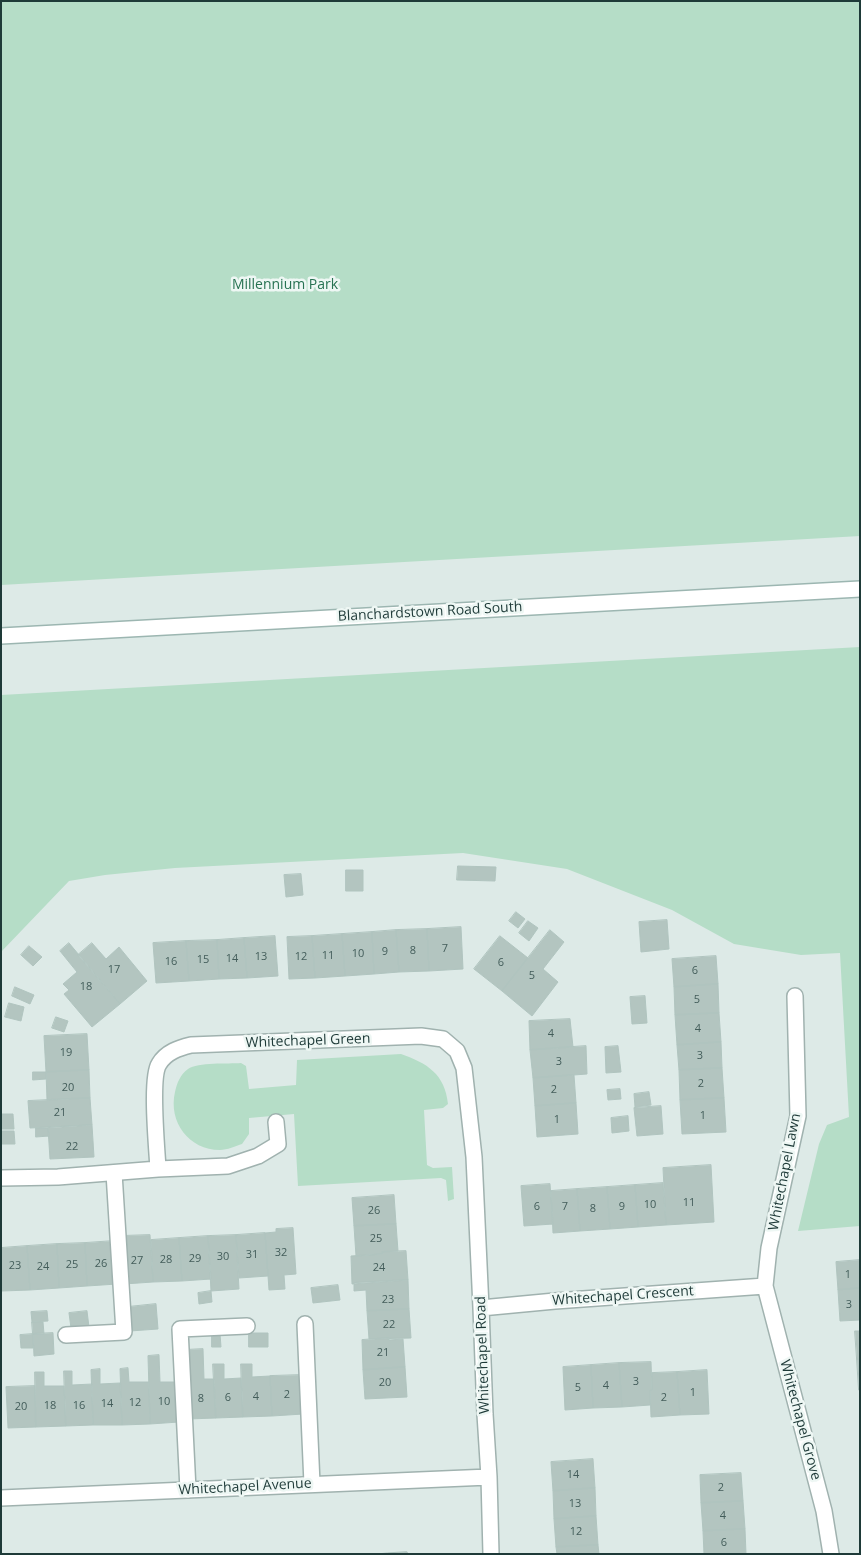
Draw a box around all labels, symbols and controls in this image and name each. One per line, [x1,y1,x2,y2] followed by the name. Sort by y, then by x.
[232,277,338,293] park label: Millennium Park
[337,599,523,625] street label: Blanchardstown Road South
[442,942,448,956] house number: 7
[410,944,416,958] house number: 8
[382,945,388,959] house number: 9
[352,947,364,961] house number: 10
[322,949,334,963] house number: 11
[255,950,267,964] house number: 13
[295,950,307,964] house number: 12
[226,952,238,966] house number: 14
[197,953,209,967] house number: 15
[165,955,177,969] house number: 16
[498,956,504,970] house number: 6
[108,963,120,977] house number: 17
[692,964,698,978] house number: 6
[529,969,535,983] house number: 5
[80,980,92,994] house number: 18
[694,993,700,1007] house number: 5
[695,1022,701,1036] house number: 4
[548,1027,554,1041] house number: 4
[245,1030,371,1052] street label: Whitechapel Green
[60,1046,72,1060] house number: 19
[697,1049,703,1063] house number: 3
[556,1055,562,1069] house number: 3
[698,1077,704,1091] house number: 2
[62,1081,74,1095] house number: 20
[551,1083,557,1097] house number: 2
[54,1106,66,1120] house number: 21
[700,1109,706,1123] house number: 1
[765,1112,805,1232] street label: Whitechapel Lawn
[554,1113,560,1127] house number: 1
[66,1140,78,1154] house number: 22
[683,1196,695,1210] house number: 11
[644,1198,656,1212] house number: 10
[534,1200,540,1214] house number: 6
[562,1200,568,1214] house number: 7
[619,1200,625,1214] house number: 9
[590,1202,596,1216] house number: 8
[368,1204,380,1218] house number: 26
[370,1232,382,1246] house number: 25
[275,1246,287,1260] house number: 32
[246,1248,258,1262] house number: 31
[217,1250,229,1264] house number: 30
[189,1252,201,1266] house number: 29
[160,1253,172,1267] house number: 28
[131,1254,143,1268] house number: 27
[95,1257,107,1271] house number: 26
[66,1258,78,1272] house number: 25
[9,1259,21,1273] house number: 23
[37,1260,49,1274] house number: 24
[373,1261,385,1275] house number: 24
[845,1268,851,1282] house number: 1
[552,1283,694,1309] street label: Whitechapel Crescent
[382,1293,394,1307] house number: 23
[473,1296,493,1414] street label: Whitechapel Road
[846,1298,852,1312] house number: 3
[383,1318,395,1332] house number: 22
[377,1346,389,1360] house number: 21
[776,1358,824,1482] street label: Whitechapel Grove
[633,1375,639,1389] house number: 3
[379,1376,391,1390] house number: 20
[603,1379,609,1393] house number: 4
[575,1381,581,1395] house number: 5
[690,1386,696,1400] house number: 1
[284,1388,290,1402] house number: 2
[253,1390,259,1404] house number: 4
[225,1391,231,1405] house number: 6
[661,1391,667,1405] house number: 2
[198,1392,204,1406] house number: 8
[158,1395,170,1409] house number: 10
[129,1396,141,1410] house number: 12
[101,1397,113,1411] house number: 14
[44,1399,56,1413] house number: 18
[73,1399,85,1413] house number: 16
[15,1400,27,1414] house number: 20
[567,1468,579,1482] house number: 14
[178,1475,312,1499] street label: Whitechapel Avenue
[718,1481,724,1495] house number: 2
[569,1497,581,1511] house number: 13
[720,1509,726,1523] house number: 4
[570,1525,582,1539] house number: 12
[721,1536,727,1550] house number: 6

